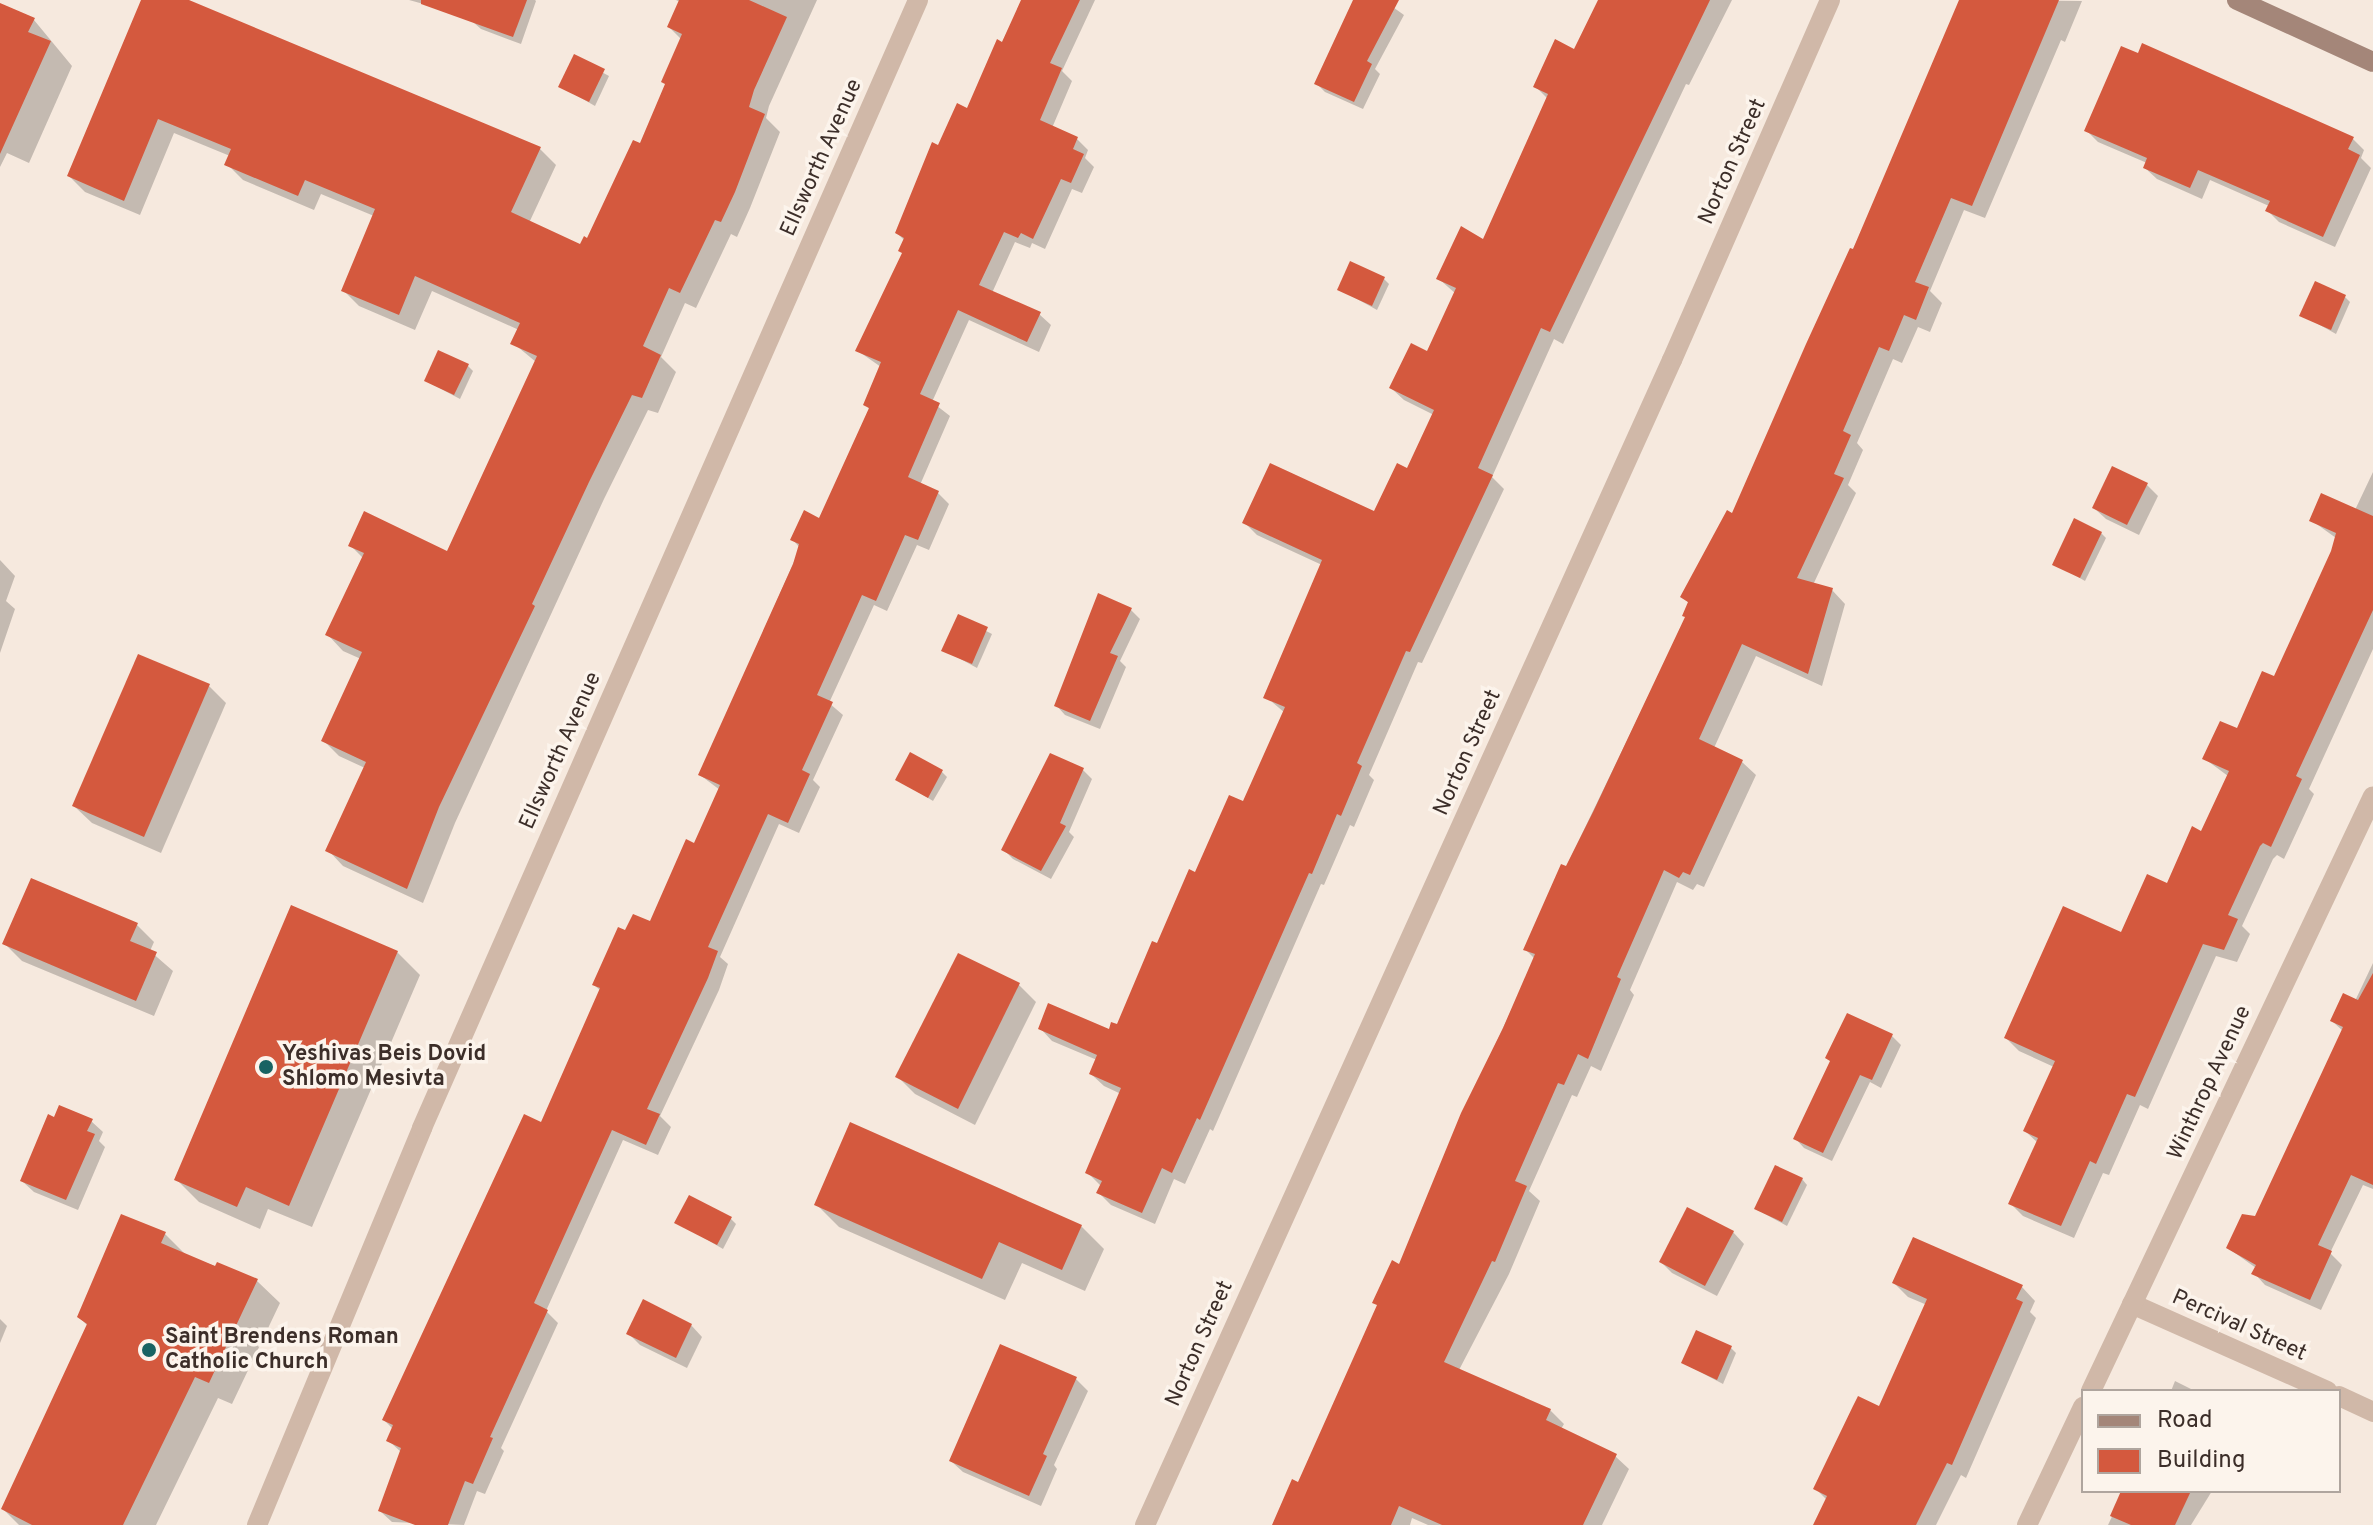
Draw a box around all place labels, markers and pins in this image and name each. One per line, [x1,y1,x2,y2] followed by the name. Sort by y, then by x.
[282,1041,486,1092] place label: Yeshivas Beis Dovid Shlomo Mesivta
[257,1058,275,1076] marker: Yeshivas Beis Dovid Shlomo Mesivta
[165,1324,399,1376] place label: Saint Brendens Roman Catholic Church
[140,1341,158,1359] marker: Saint Brendens Roman Catholic Church

